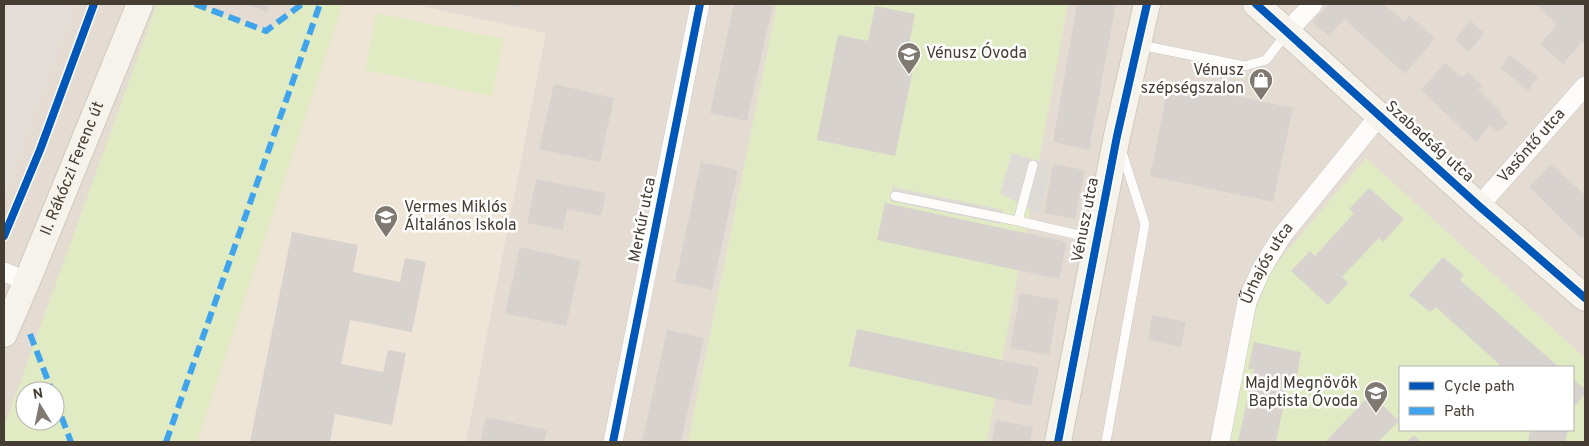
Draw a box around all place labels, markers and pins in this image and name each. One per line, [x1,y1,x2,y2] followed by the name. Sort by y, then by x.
[896,41,922,75] school or university icon: Vénusz Óvoda
[926,42,1027,64] place label: Vénusz Óvoda
[1140,61,1244,99] place label: Vénusz szépségszalon
[1248,67,1274,101] shop icon: Vénusz szépségszalon
[404,198,517,236] place label: Vermes Miklós Általános Iskola
[373,204,399,238] school or university icon: Vermes Miklós Általános Iskola
[1245,374,1358,412] place label: Majd Megnövök Baptista Óvoda
[1363,380,1389,414] school or university icon: Majd Megnövök Baptista Óvoda

